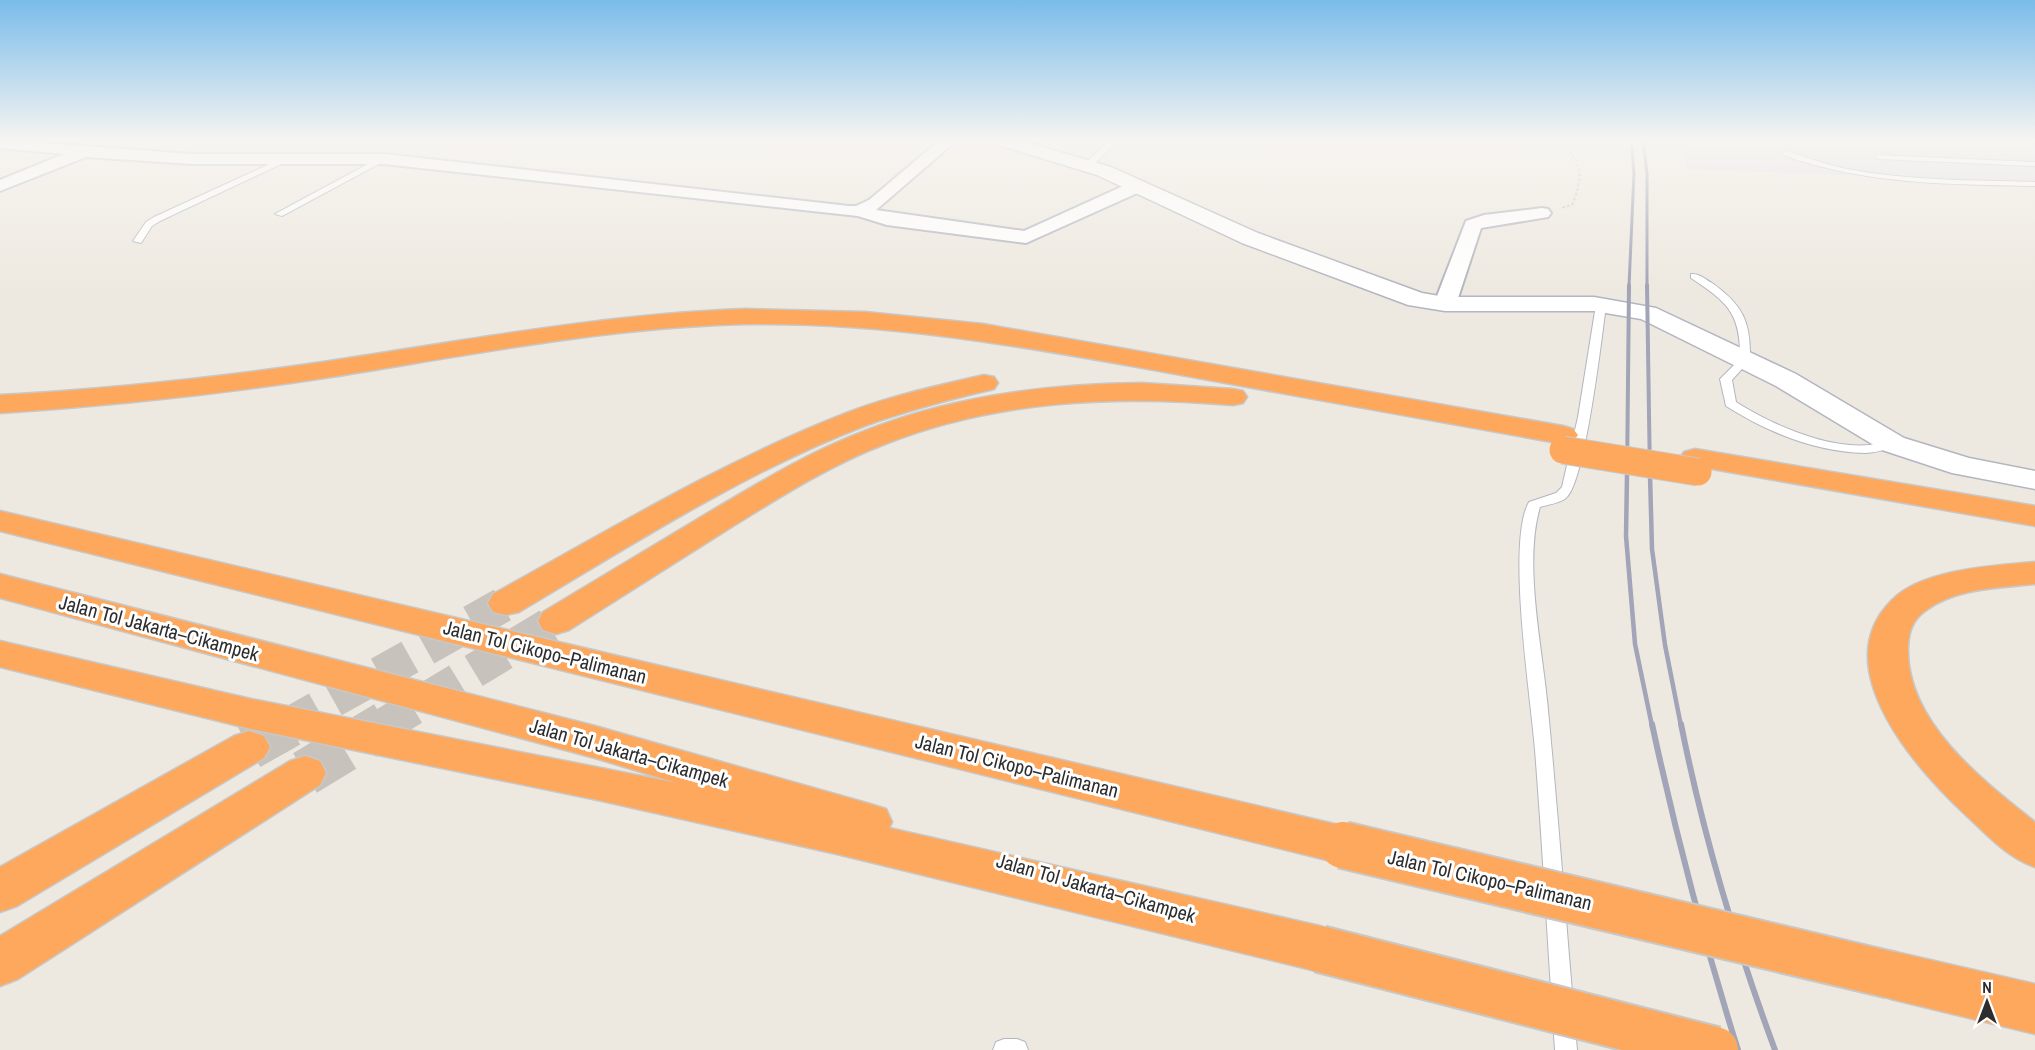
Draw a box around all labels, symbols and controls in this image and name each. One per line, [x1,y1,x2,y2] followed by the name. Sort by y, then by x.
[56,588,263,667] street label: Jalan Tol Jakarta–Cikampek
[441,613,650,690] street label: Jalan Tol Cikopo–Palimanan
[527,711,732,794] street label: Jalan Tol Jakarta–Cikampek
[913,727,1122,804] street label: Jalan Tol Cikopo–Palimanan
[1386,843,1595,916] street label: Jalan Tol Cikopo–Palimanan
[994,846,1199,929] street label: Jalan Tol Jakarta–Cikampek
[1957,972,2017,1032] north arrow
[1982,976,1992,998] text: N

